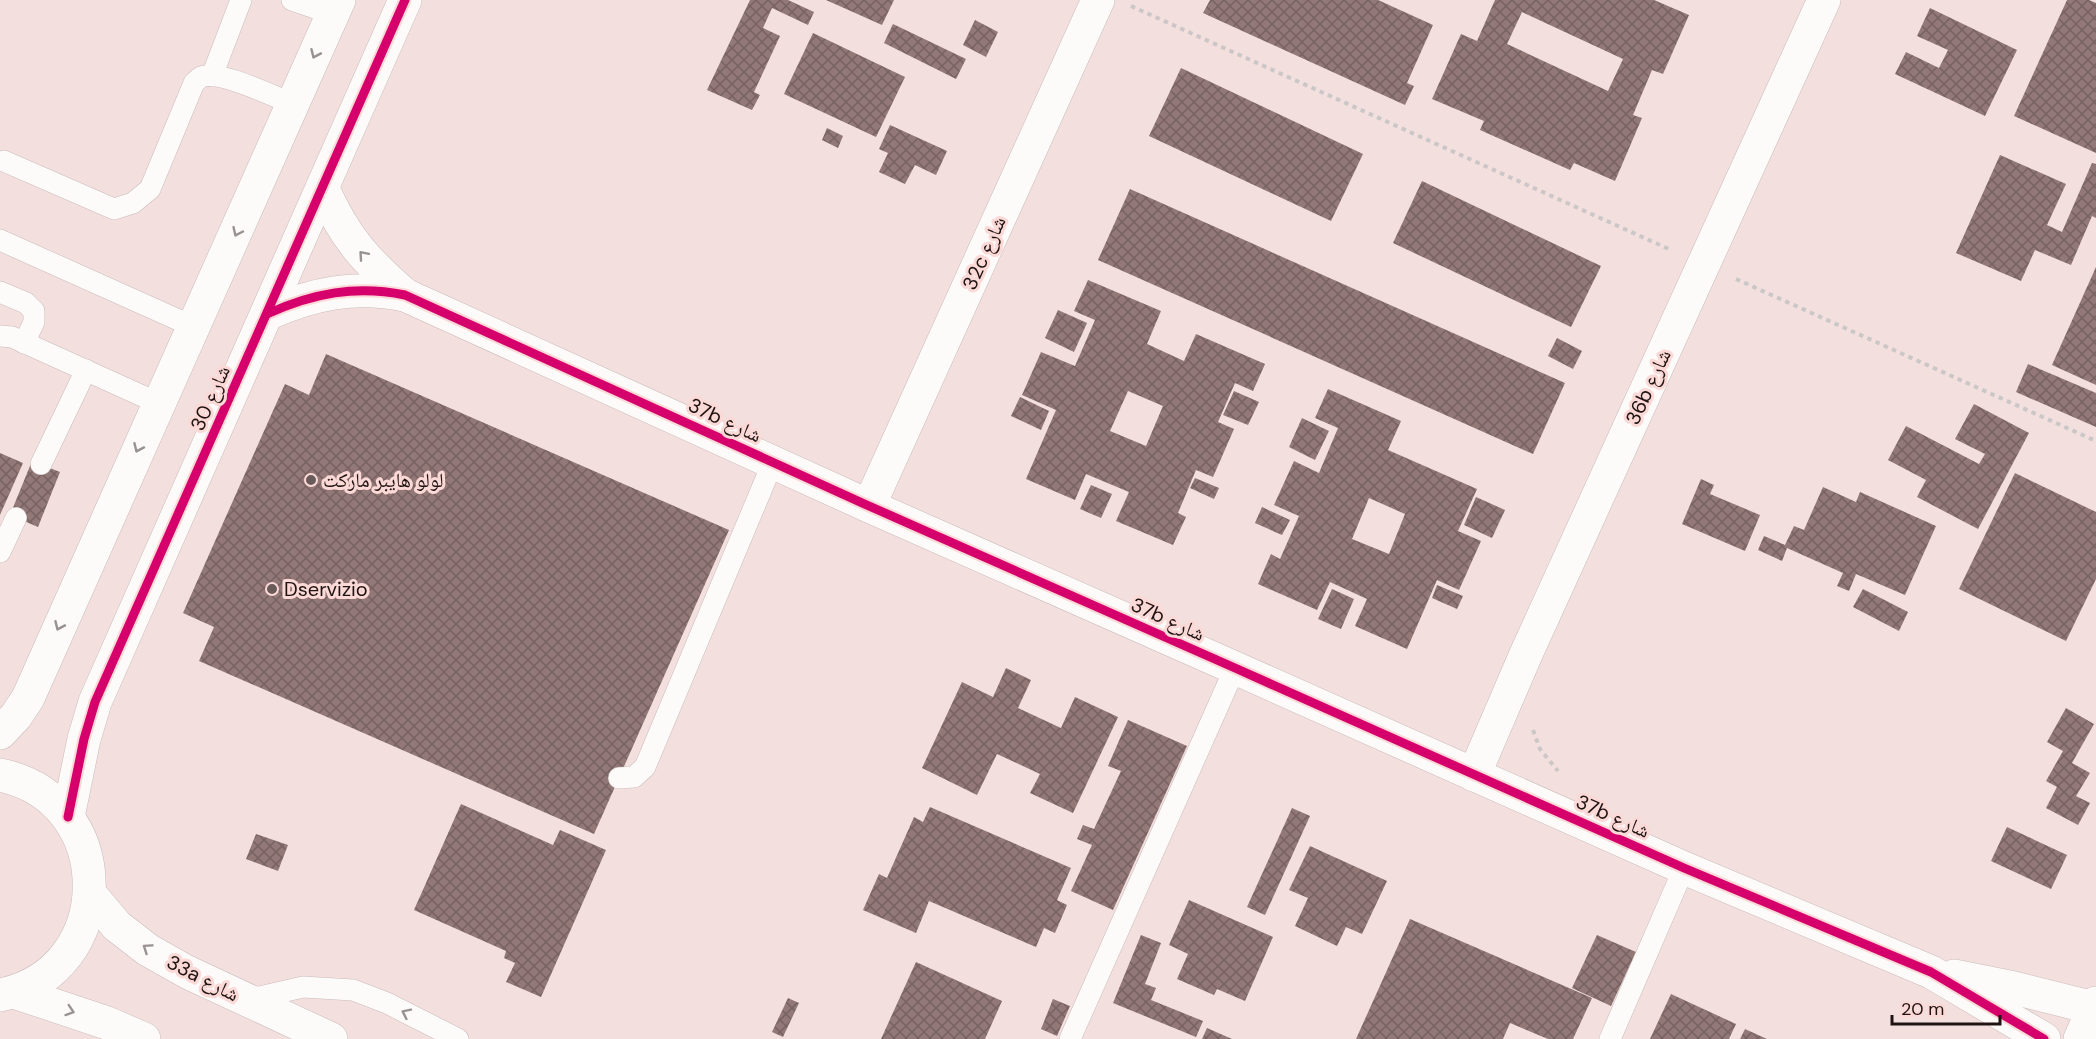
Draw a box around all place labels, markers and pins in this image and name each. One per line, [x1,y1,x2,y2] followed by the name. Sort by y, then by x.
[323,467,443,493] place label: لولو هايبر ماركت
[304,473,318,487] marker: لولو هايبر ماركت
[284,576,368,602] place label: Dservizio
[265,582,279,596] marker: Dservizio

